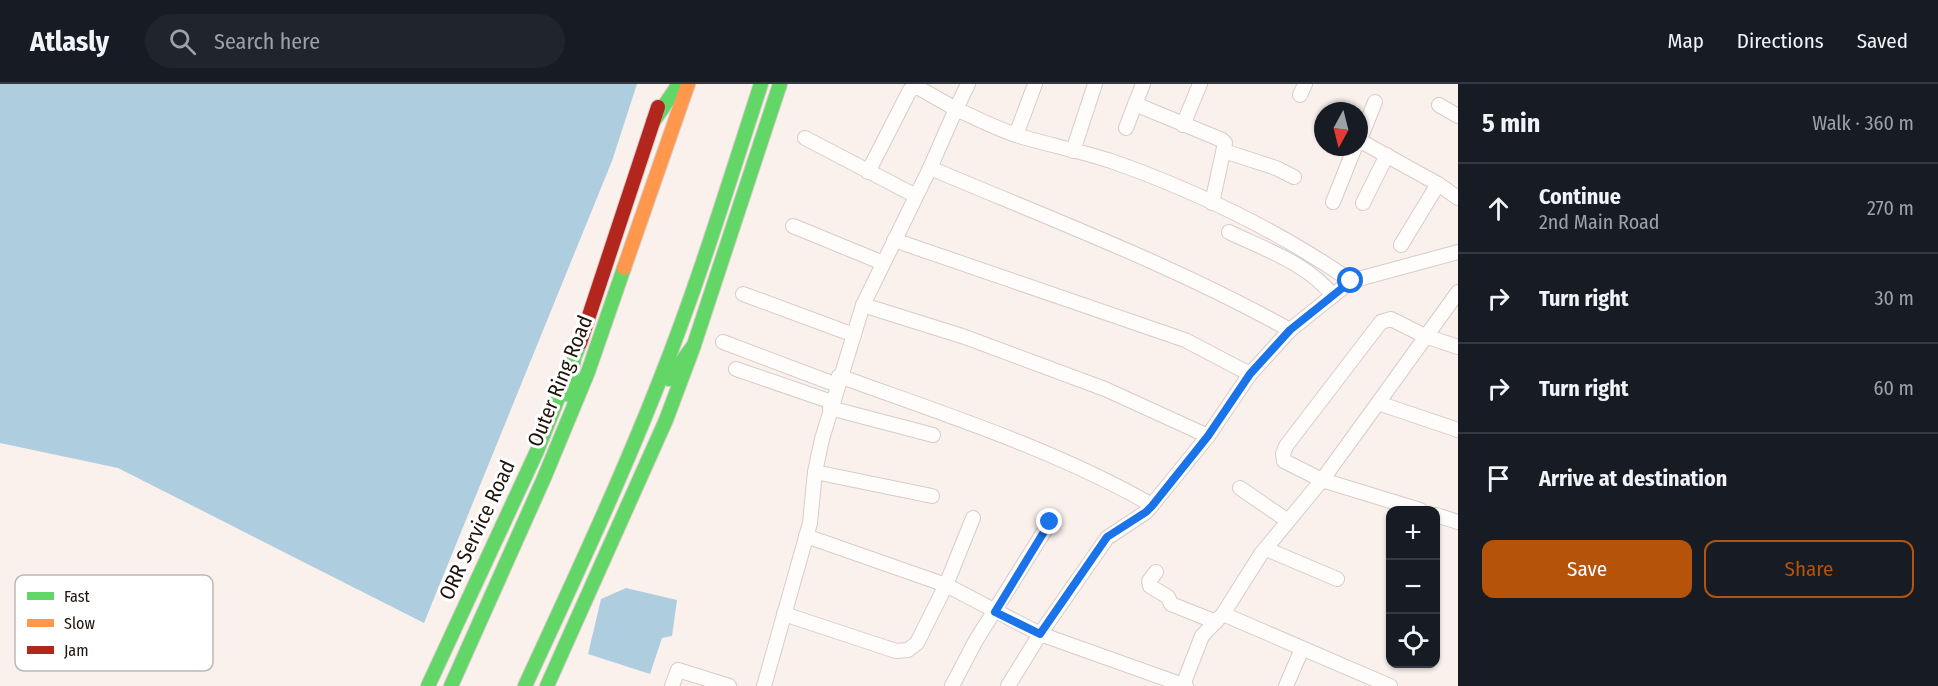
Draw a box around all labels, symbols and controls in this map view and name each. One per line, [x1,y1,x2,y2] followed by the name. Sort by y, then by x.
[145,14,565,68] search box
[30,25,109,58] text: Atlasly
[166,25,199,58] icon: search
[214,28,320,55] text: Search here
[1667,28,1704,54] text: Map
[1737,28,1824,54] text: Directions
[1857,28,1908,54] text: Saved
[1314,102,1368,156] north arrow
[1482,108,1540,139] text: 5 min
[1812,111,1914,135] text: Walk · 360 m
[1539,183,1621,210] text: Continue
[1482,192,1515,225] icon: ahead
[1867,196,1914,220] text: 270 m
[1539,210,1660,234] text: 2nd Main Road
[1337,267,1363,293] route start
[1482,282,1515,315] icon: right
[1539,285,1628,312] text: Turn right
[1874,286,1914,310] text: 30 m
[522,311,598,451] street label: Outer Ring Road
[1482,372,1515,405] icon: right
[1539,375,1628,402] text: Turn right
[1874,376,1914,400] text: 60 m
[433,456,521,604] street label: ORR Service Road
[1482,462,1515,495] icon: arrive
[1539,465,1727,492] text: Arrive at destination
[1386,506,1440,668] map controls
[1386,506,1440,560] button: +
[1036,508,1062,534] route end
[1482,540,1692,598] button: Save
[1704,540,1914,598] button: Share
[1386,560,1440,614] button: −
[15,575,213,671] legend
[64,587,91,606] text: Fast
[64,614,95,633] text: Slow
[1386,614,1440,668] button: locate
[64,641,89,660] text: Jam

